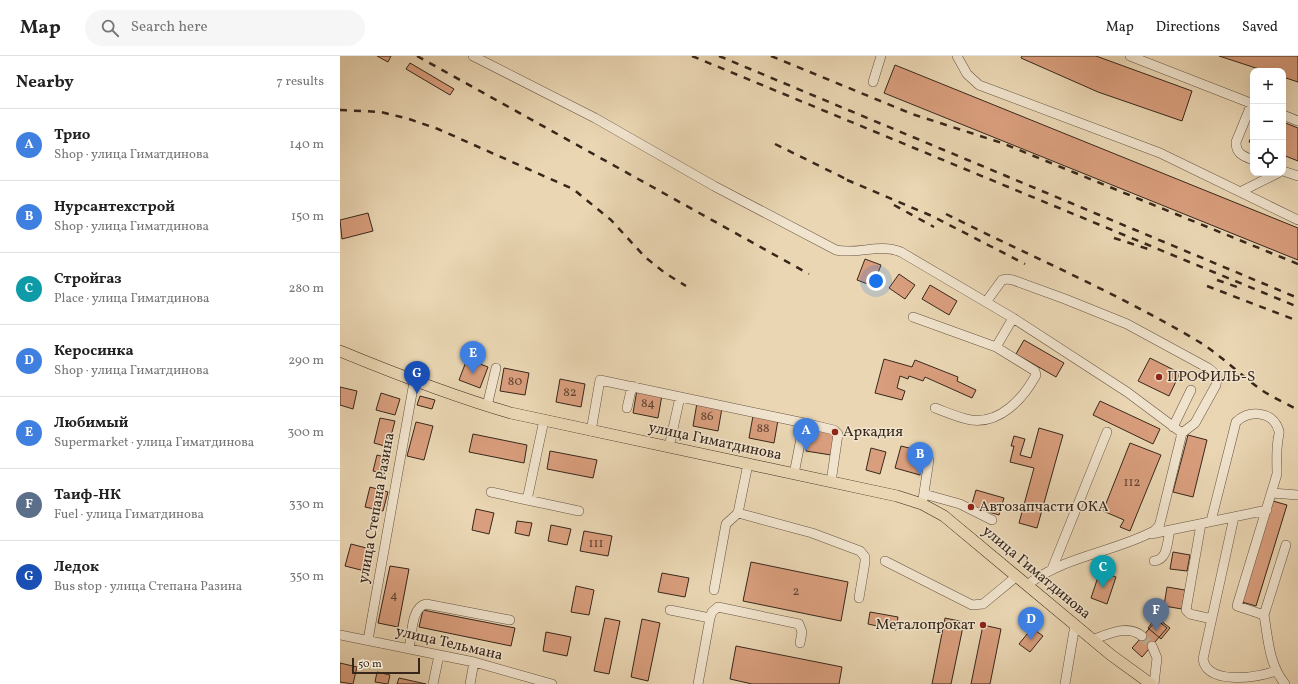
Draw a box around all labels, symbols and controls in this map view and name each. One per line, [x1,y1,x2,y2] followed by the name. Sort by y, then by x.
[85,10,365,46] search box
[20,15,61,41] text: Map
[99,17,121,39] icon: search
[131,17,208,38] text: Search here
[1106,18,1134,37] text: Map
[1156,18,1220,37] text: Directions
[1242,18,1278,37] text: Saved
[1250,68,1286,176] map controls
[1250,68,1286,104] button: +
[16,71,74,94] text: Nearby
[277,73,324,91] text: 7 results
[1250,104,1286,140] button: −
[54,125,90,146] text: Трио
[24,136,34,154] text: A
[290,136,324,154] text: 140 m
[1250,140,1286,176] button: locate
[54,146,209,164] text: Shop · улица Гиматдинова
[54,197,175,218] text: Нурсантехстрой
[25,208,33,226] text: B
[291,208,324,226] text: 150 m
[54,218,209,236] text: Shop · улица Гиматдинова
[54,269,122,290] text: Стройгаз
[866,271,886,291] your location
[25,280,33,298] text: C
[288,280,324,298] text: 280 m
[54,290,210,308] text: Place · улица Гиматдинова
[54,341,134,362] text: Керосинка
[460,341,486,374] pin: E
[24,352,34,370] text: D
[288,352,324,370] text: 290 m
[404,361,430,394] pin: G
[54,362,209,380] text: Shop · улица Гиматдинова
[1167,367,1255,388] place label: ПРОФИЛЬ-S
[1154,372,1164,382] marker: ПРОФИЛЬ-S
[508,373,522,391] house number: 80
[563,384,577,402] house number: 82
[641,395,655,413] house number: 84
[700,408,714,426] house number: 86
[54,413,128,434] text: Любимый
[646,418,784,466] street label: улица Гиматдинова
[793,418,819,451] pin: A
[756,420,770,438] house number: 88
[843,422,903,443] place label: Аркадия
[25,424,33,442] text: E
[288,424,324,442] text: 300 m
[830,427,840,437] marker: Аркадия
[353,431,401,585] street label: улица Степана Разина
[54,434,254,452] text: Supermarket · улица Гиматдинова
[907,442,933,475] pin: B
[1123,474,1141,492] house number: 112
[54,485,121,506] text: Таиф-НК
[25,496,33,514] text: F
[289,496,324,514] text: 330 m
[979,497,1109,518] place label: Автозапчасти ОКА
[966,502,976,512] marker: Автозапчасти ОКА
[54,506,204,524] text: Fuel · улица Гиматдинова
[977,521,1095,625] street label: улица Гиматдинова
[588,535,604,553] house number: 111
[1090,555,1116,588] pin: C
[54,557,99,578] text: Ледок
[24,568,34,586] text: G
[289,568,324,586] text: 350 m
[54,578,242,596] text: Bus stop · улица Степана Разина
[793,583,800,601] house number: 2
[390,587,398,605] house number: 4
[1143,598,1169,631] pin: F
[1018,607,1044,640] pin: D
[876,615,975,636] place label: Металопрокат
[978,620,988,630] marker: Металопрокат
[393,621,505,667] street label: улица Тельмана
[352,656,420,675] scale bar
[358,657,382,672] text: 50 m

